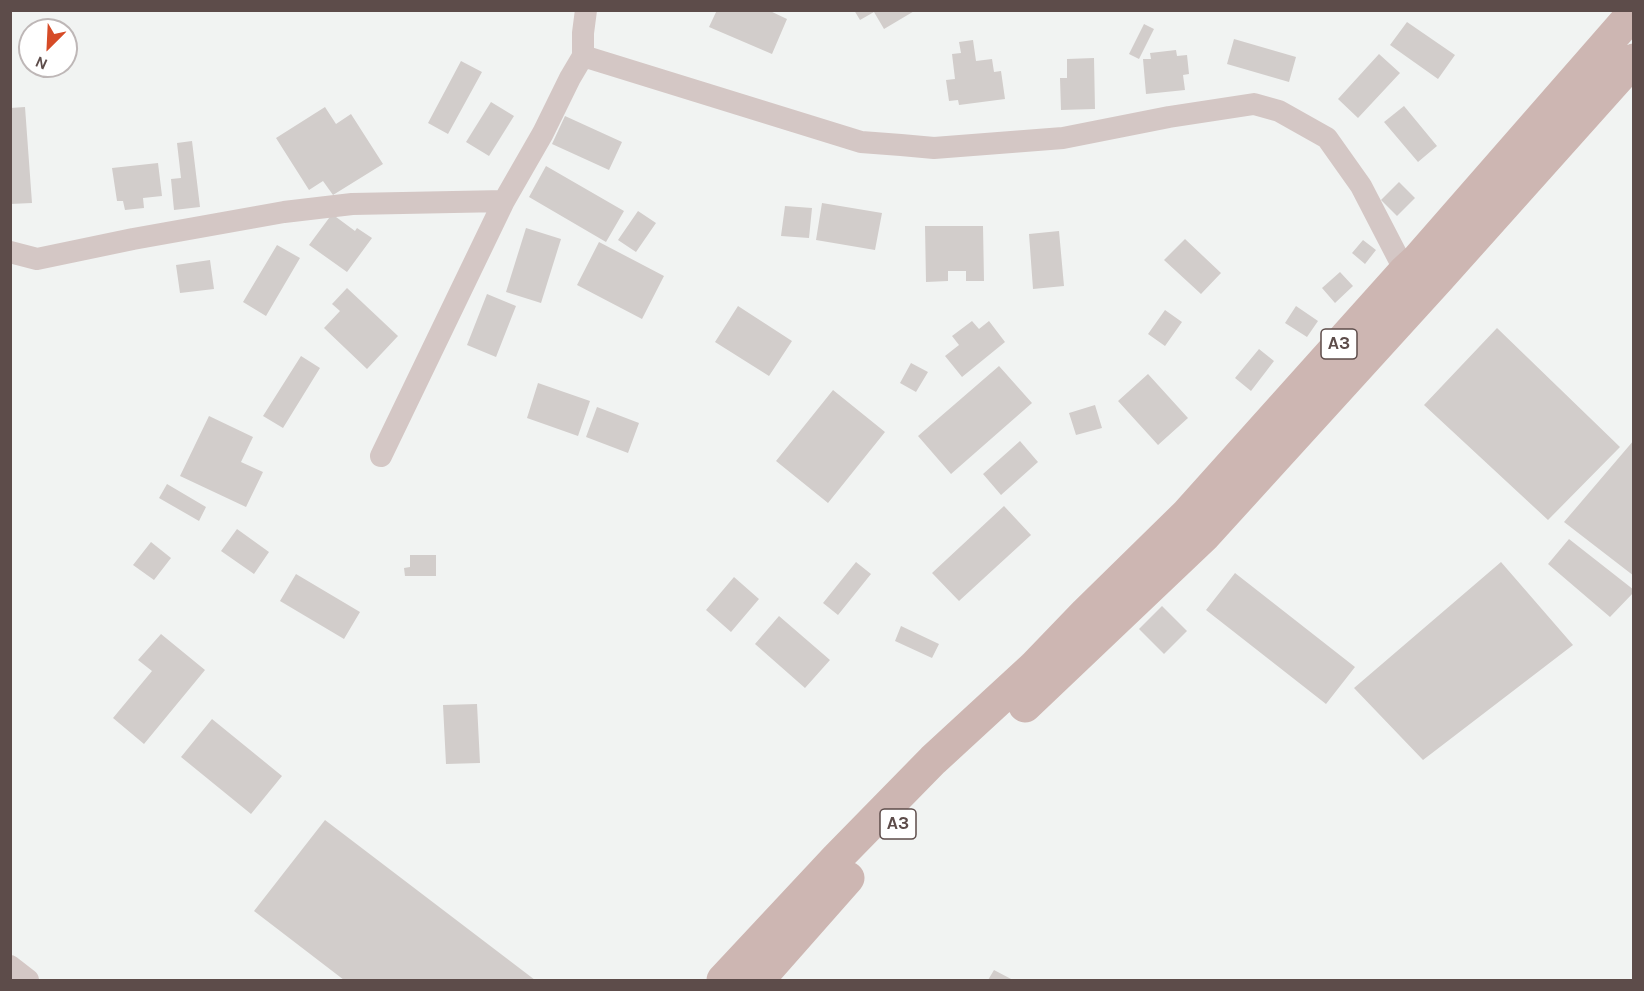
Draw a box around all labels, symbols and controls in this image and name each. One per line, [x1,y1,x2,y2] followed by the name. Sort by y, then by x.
[18,18,78,78] north arrow
[32,52,50,74] text: N
[1321,329,1357,359] road number: A3
[880,809,916,839] road number: A3

